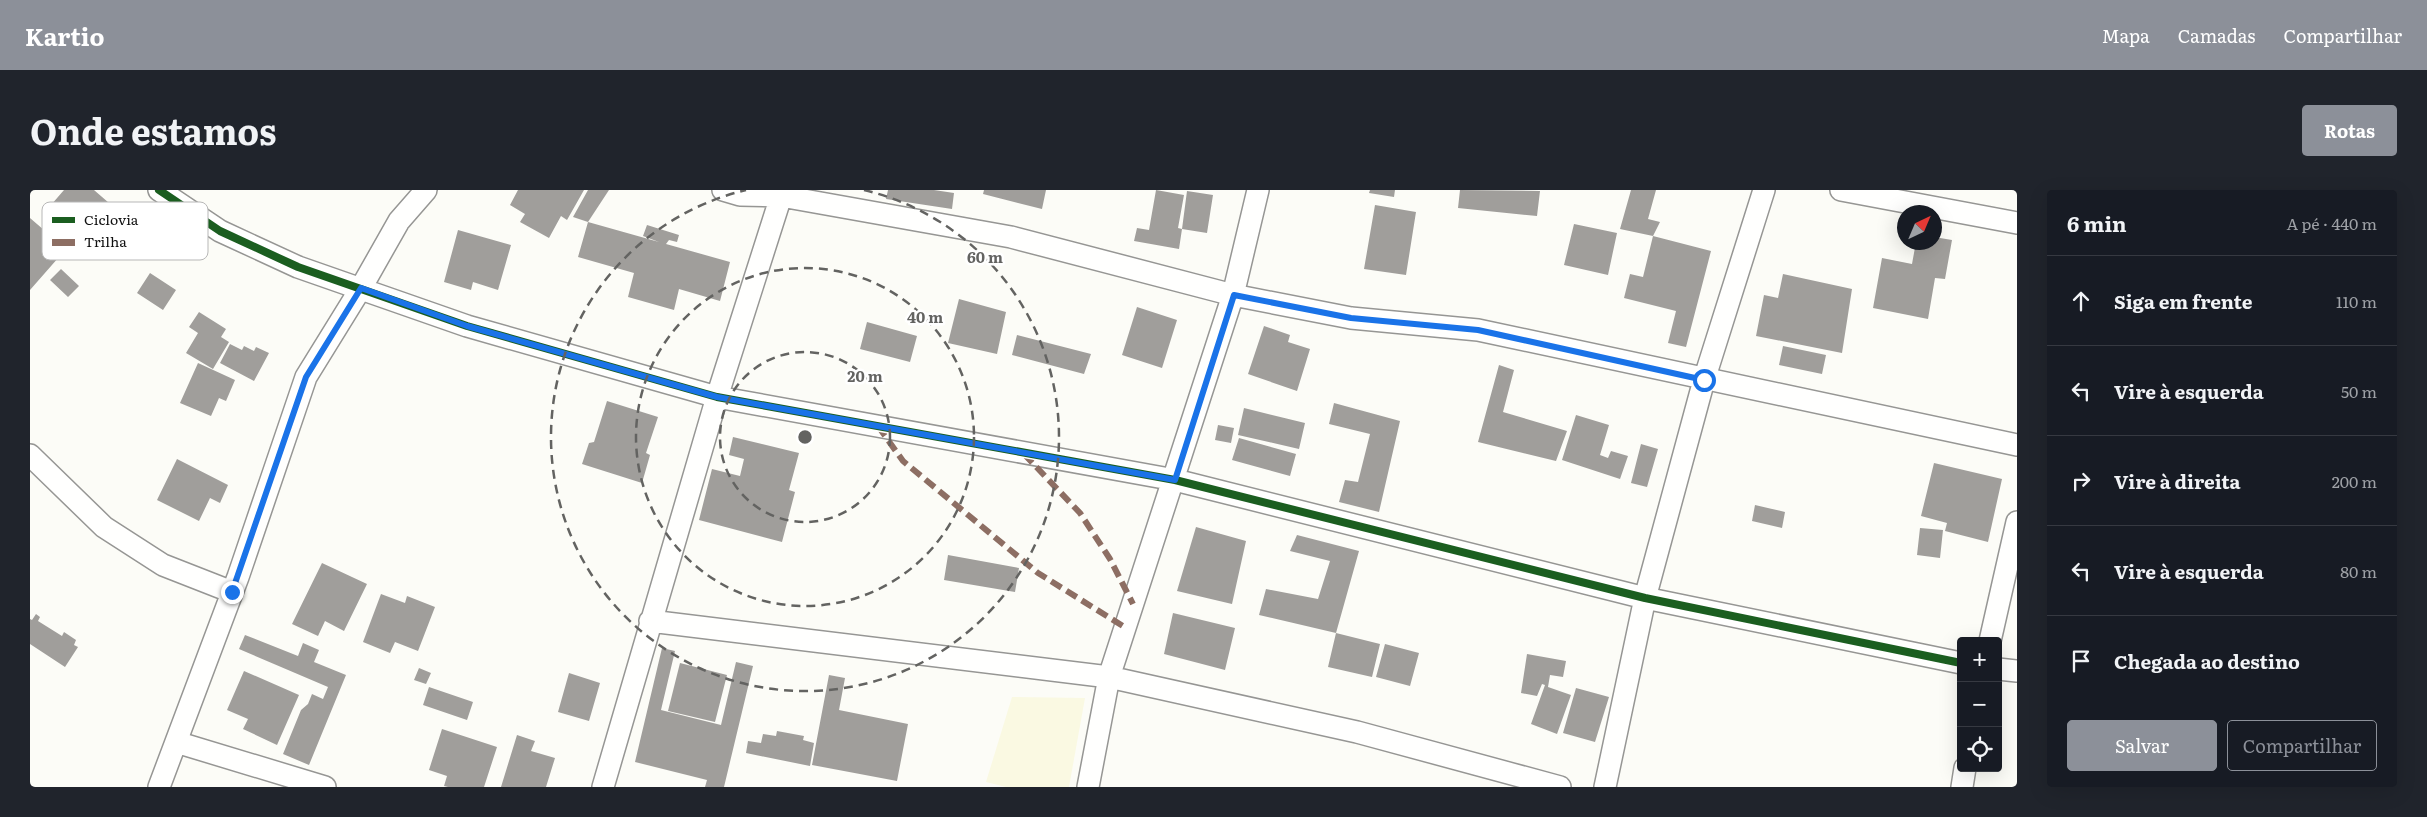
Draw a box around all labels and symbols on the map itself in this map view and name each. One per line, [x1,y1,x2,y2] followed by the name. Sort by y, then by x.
[42,202,208,260] legend
[1897,205,1942,250] north arrow
[84,209,139,229] text: Ciclovia
[84,231,127,251] text: Trilha
[967,245,1003,268] text: 60 m
[907,305,943,328] text: 40 m
[847,364,883,387] text: 20 m
[1693,369,1716,392] route start
[796,428,814,446] centre of rings
[221,581,244,604] route end

